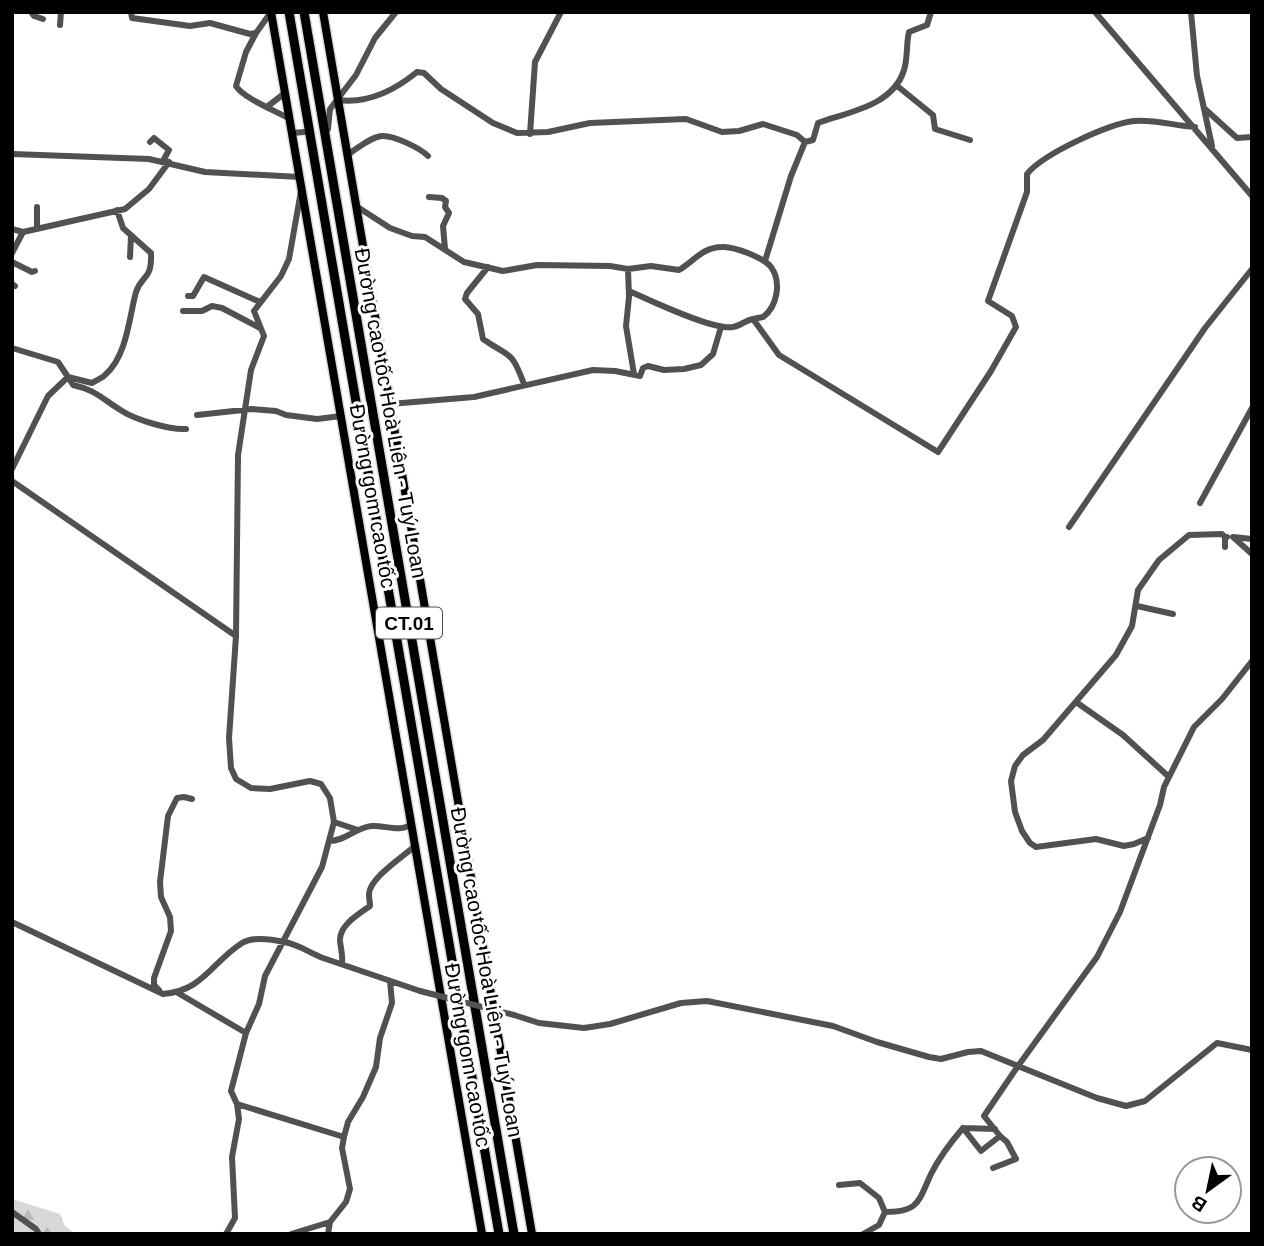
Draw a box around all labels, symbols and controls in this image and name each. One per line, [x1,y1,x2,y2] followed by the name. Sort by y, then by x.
[351,246,431,580] street label: Đường cao tốc Hoà Liên - Tuý Loan
[345,402,401,590] street label: Đường gom cao tốc
[376,608,442,638] road number: CT.01
[447,805,527,1139] street label: Đường cao tốc Hoà Liên - Tuý Loan
[440,961,496,1149] street label: Đường gom cao tốc
[1173,1155,1243,1225] north arrow
[1188,1191,1210,1216] text: B

